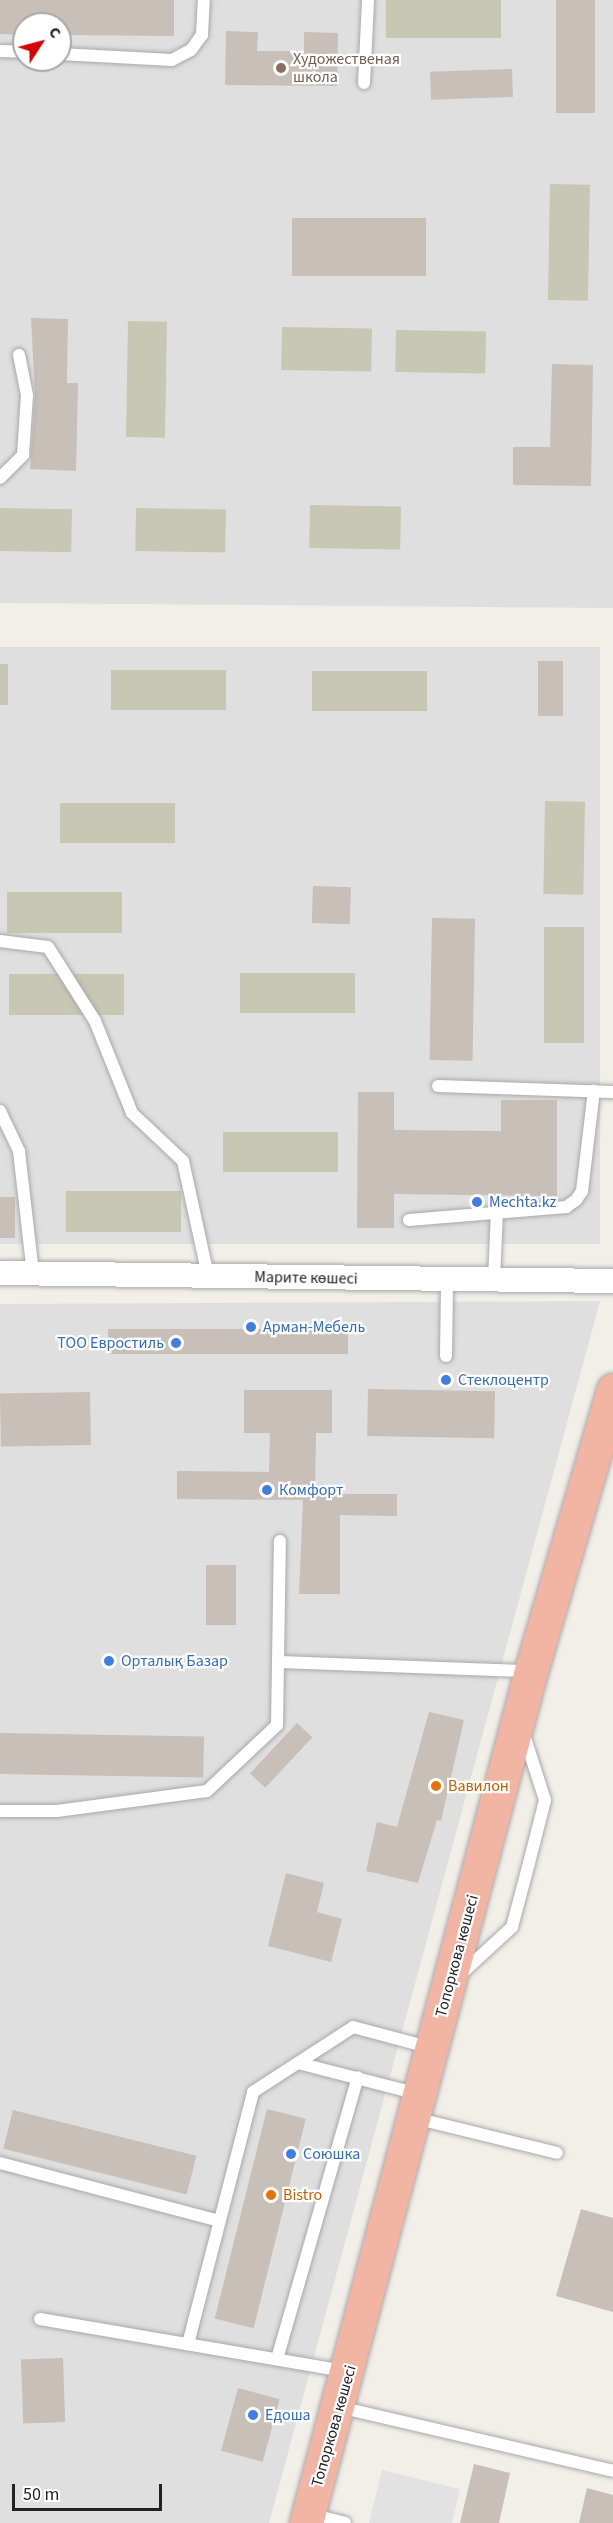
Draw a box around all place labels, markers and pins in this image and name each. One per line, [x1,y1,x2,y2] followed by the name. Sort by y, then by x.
[293,49,400,87] place label: Художественая школа
[274,61,288,75] marker: Художественая школа
[489,1192,556,1212] place label: Mechta.kz
[470,1195,484,1209] marker: Mechta.kz
[263,1317,365,1337] place label: Арман-Мебель
[244,1320,258,1334] marker: Арман-Мебель
[57,1333,164,1353] place label: ТОО Евростиль
[169,1336,183,1350] marker: ТОО Евростиль
[458,1370,549,1390] place label: Стеклоцентр
[439,1373,453,1387] marker: Стеклоцентр
[279,1480,343,1500] place label: Комфорт
[260,1483,274,1497] marker: Комфорт
[121,1651,228,1671] place label: Орталық Базар
[102,1654,116,1668] marker: Орталық Базар
[448,1776,509,1796] place label: Вавилон
[429,1779,443,1793] marker: Вавилон
[303,2144,360,2164] place label: Союшка
[284,2147,298,2161] marker: Союшка
[283,2185,322,2205] place label: Bistro
[264,2188,278,2202] marker: Bistro
[265,2405,311,2425] place label: Едоша
[246,2408,260,2422] marker: Едоша

